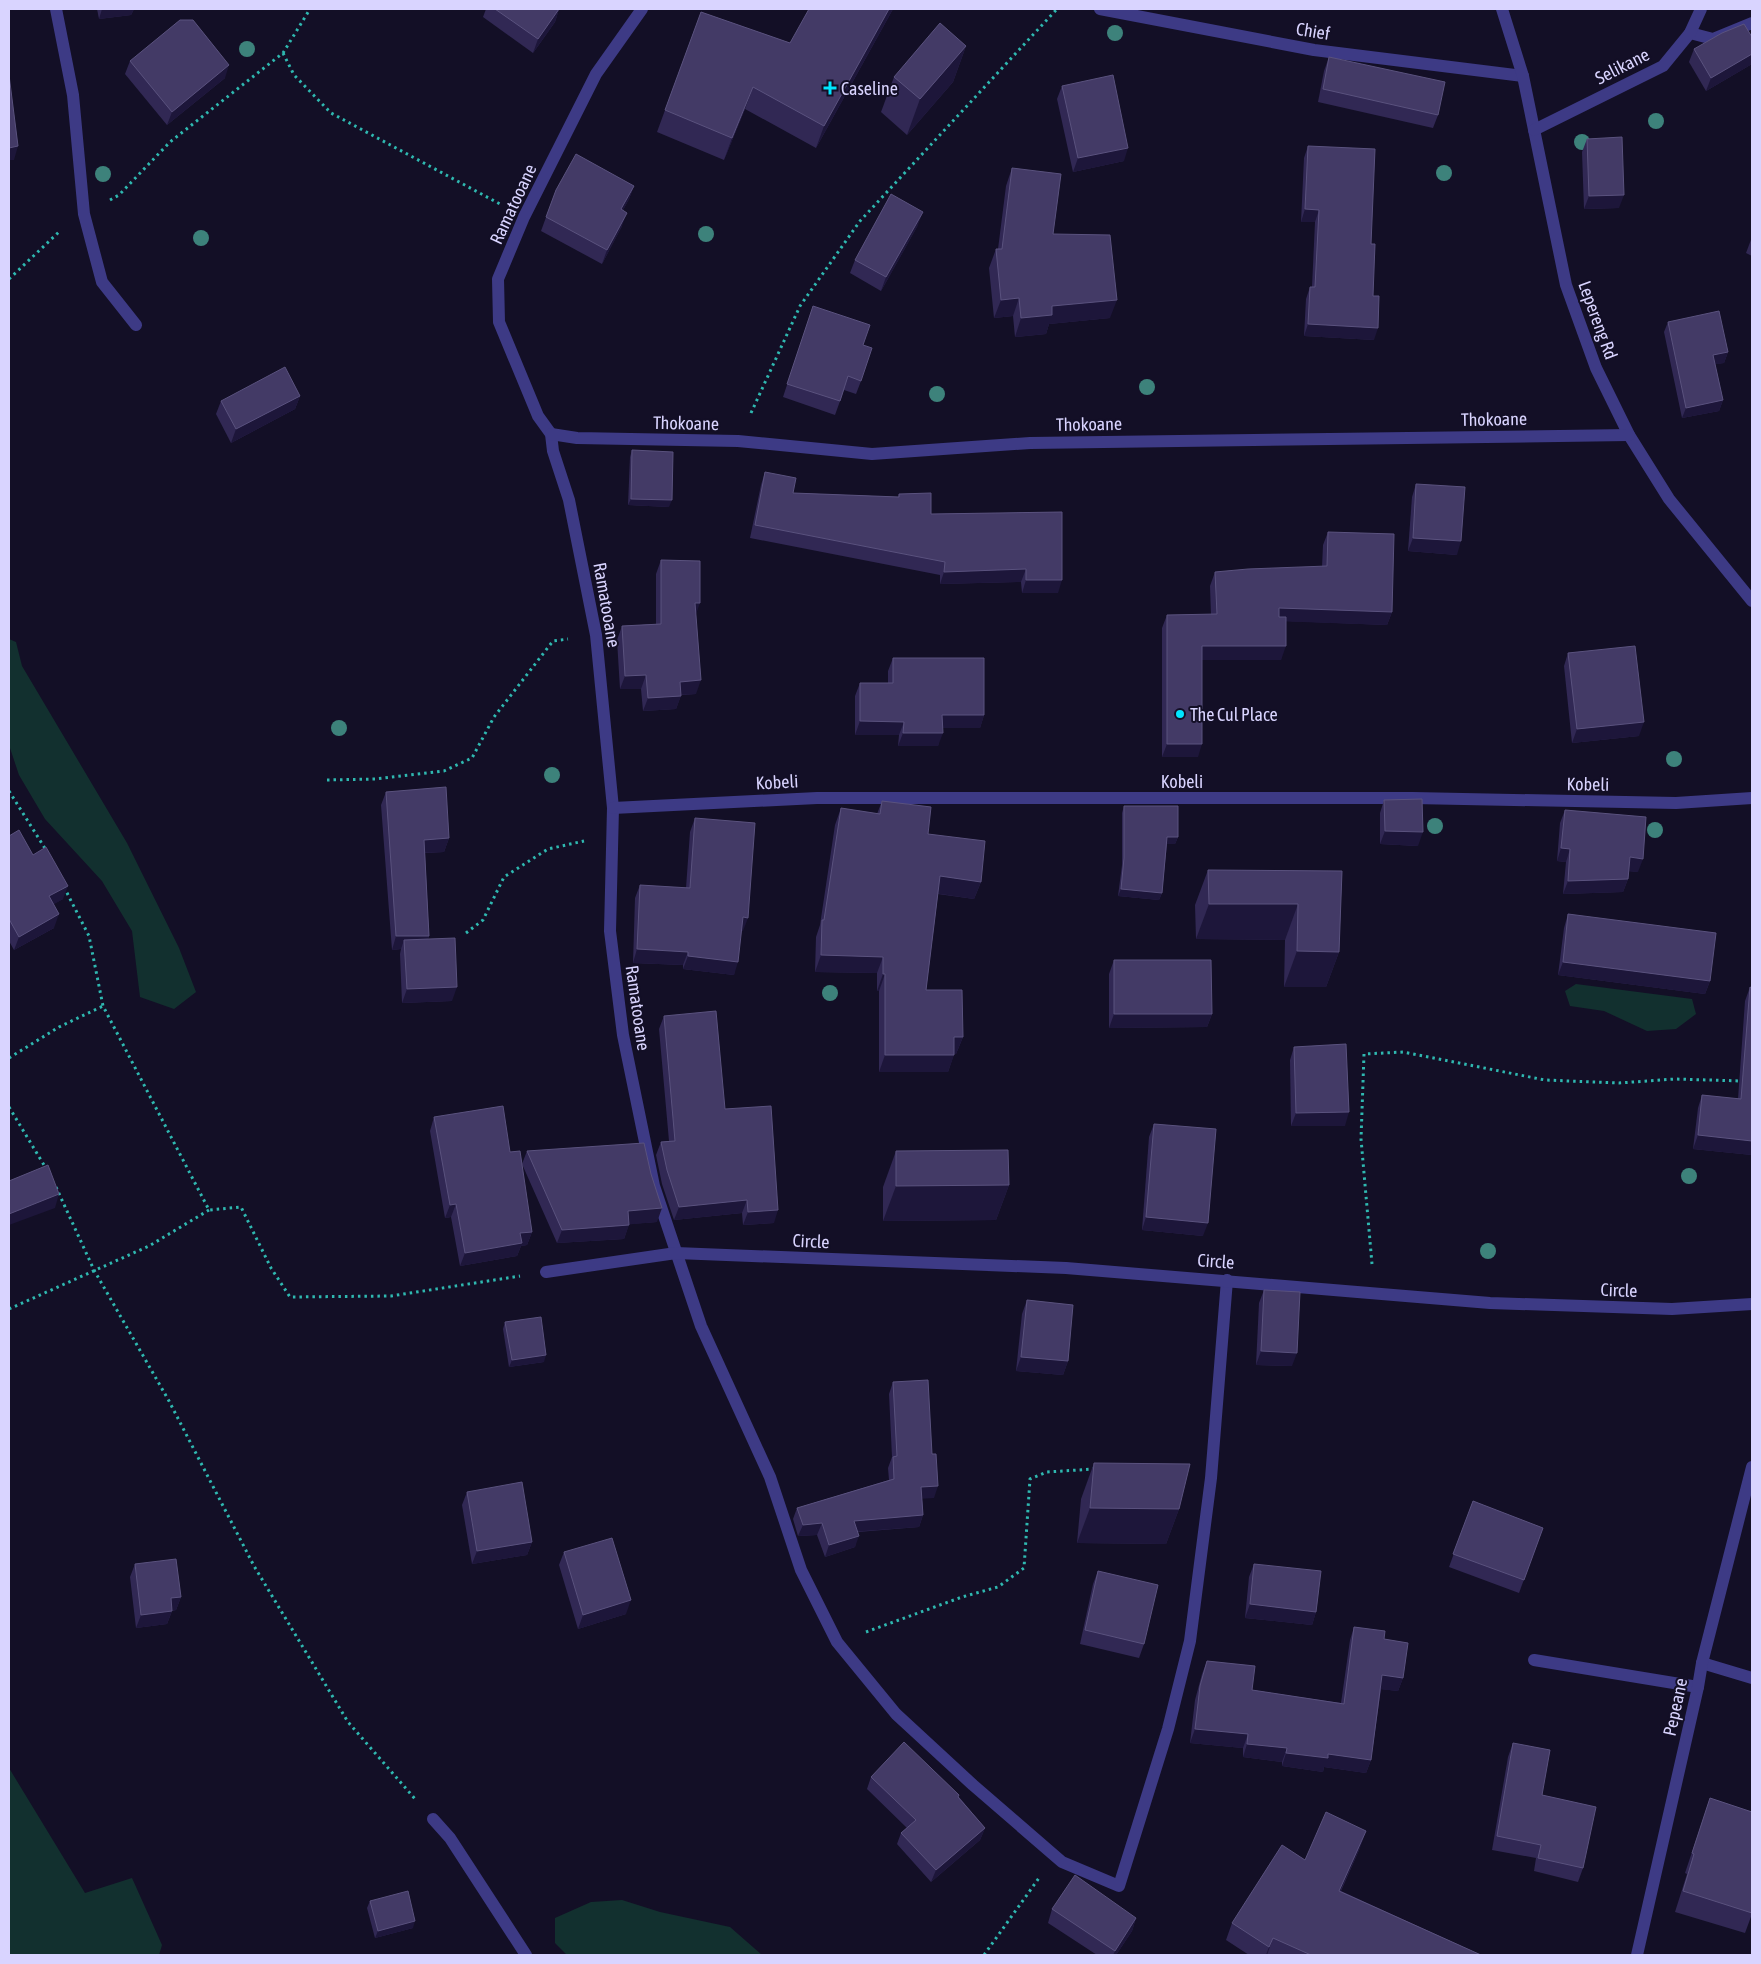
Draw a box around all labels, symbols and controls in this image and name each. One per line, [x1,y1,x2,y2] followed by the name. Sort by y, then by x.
[1295,18,1332,44] street label: Chief
[1591,44,1653,88] street label: Selikane
[841,78,898,99] place label: Caseline
[823,81,837,95] marker: Caseline
[485,161,541,247] street label: Ramatooane
[1574,278,1622,362] street label: Lepereng Rd
[1461,408,1527,430] street label: Thokoane
[653,412,719,434] street label: Thokoane
[1056,413,1122,435] street label: Thokoane
[589,561,625,649] street label: Ramatooane
[1190,704,1278,725] place label: The Cul Place
[1174,708,1186,720] marker: The Cul Place
[755,770,799,794] street label: Kobeli
[1161,771,1203,792] street label: Kobeli
[1567,773,1609,795] street label: Kobeli
[622,964,654,1052] street label: Ramatooane
[792,1230,830,1252] street label: Circle
[1197,1249,1235,1273] street label: Circle
[1600,1279,1638,1301] street label: Circle
[1659,1676,1691,1738] street label: Pepeane

